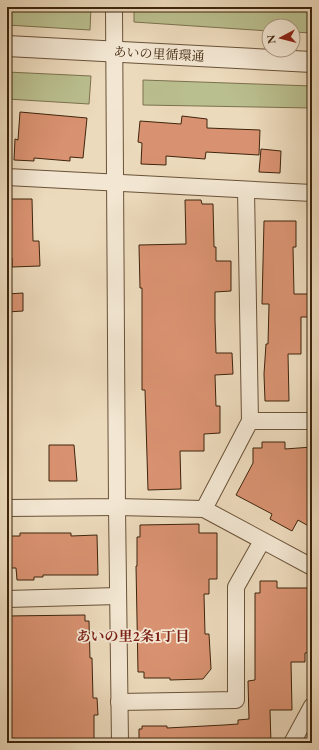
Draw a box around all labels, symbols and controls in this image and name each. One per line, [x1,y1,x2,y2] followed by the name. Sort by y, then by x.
[261,18,301,58] north arrow
[264,34,279,44] text: N
[113,43,205,65] street label: あいの里循環通
[77,627,189,645] district label: あいの里2条1丁目

